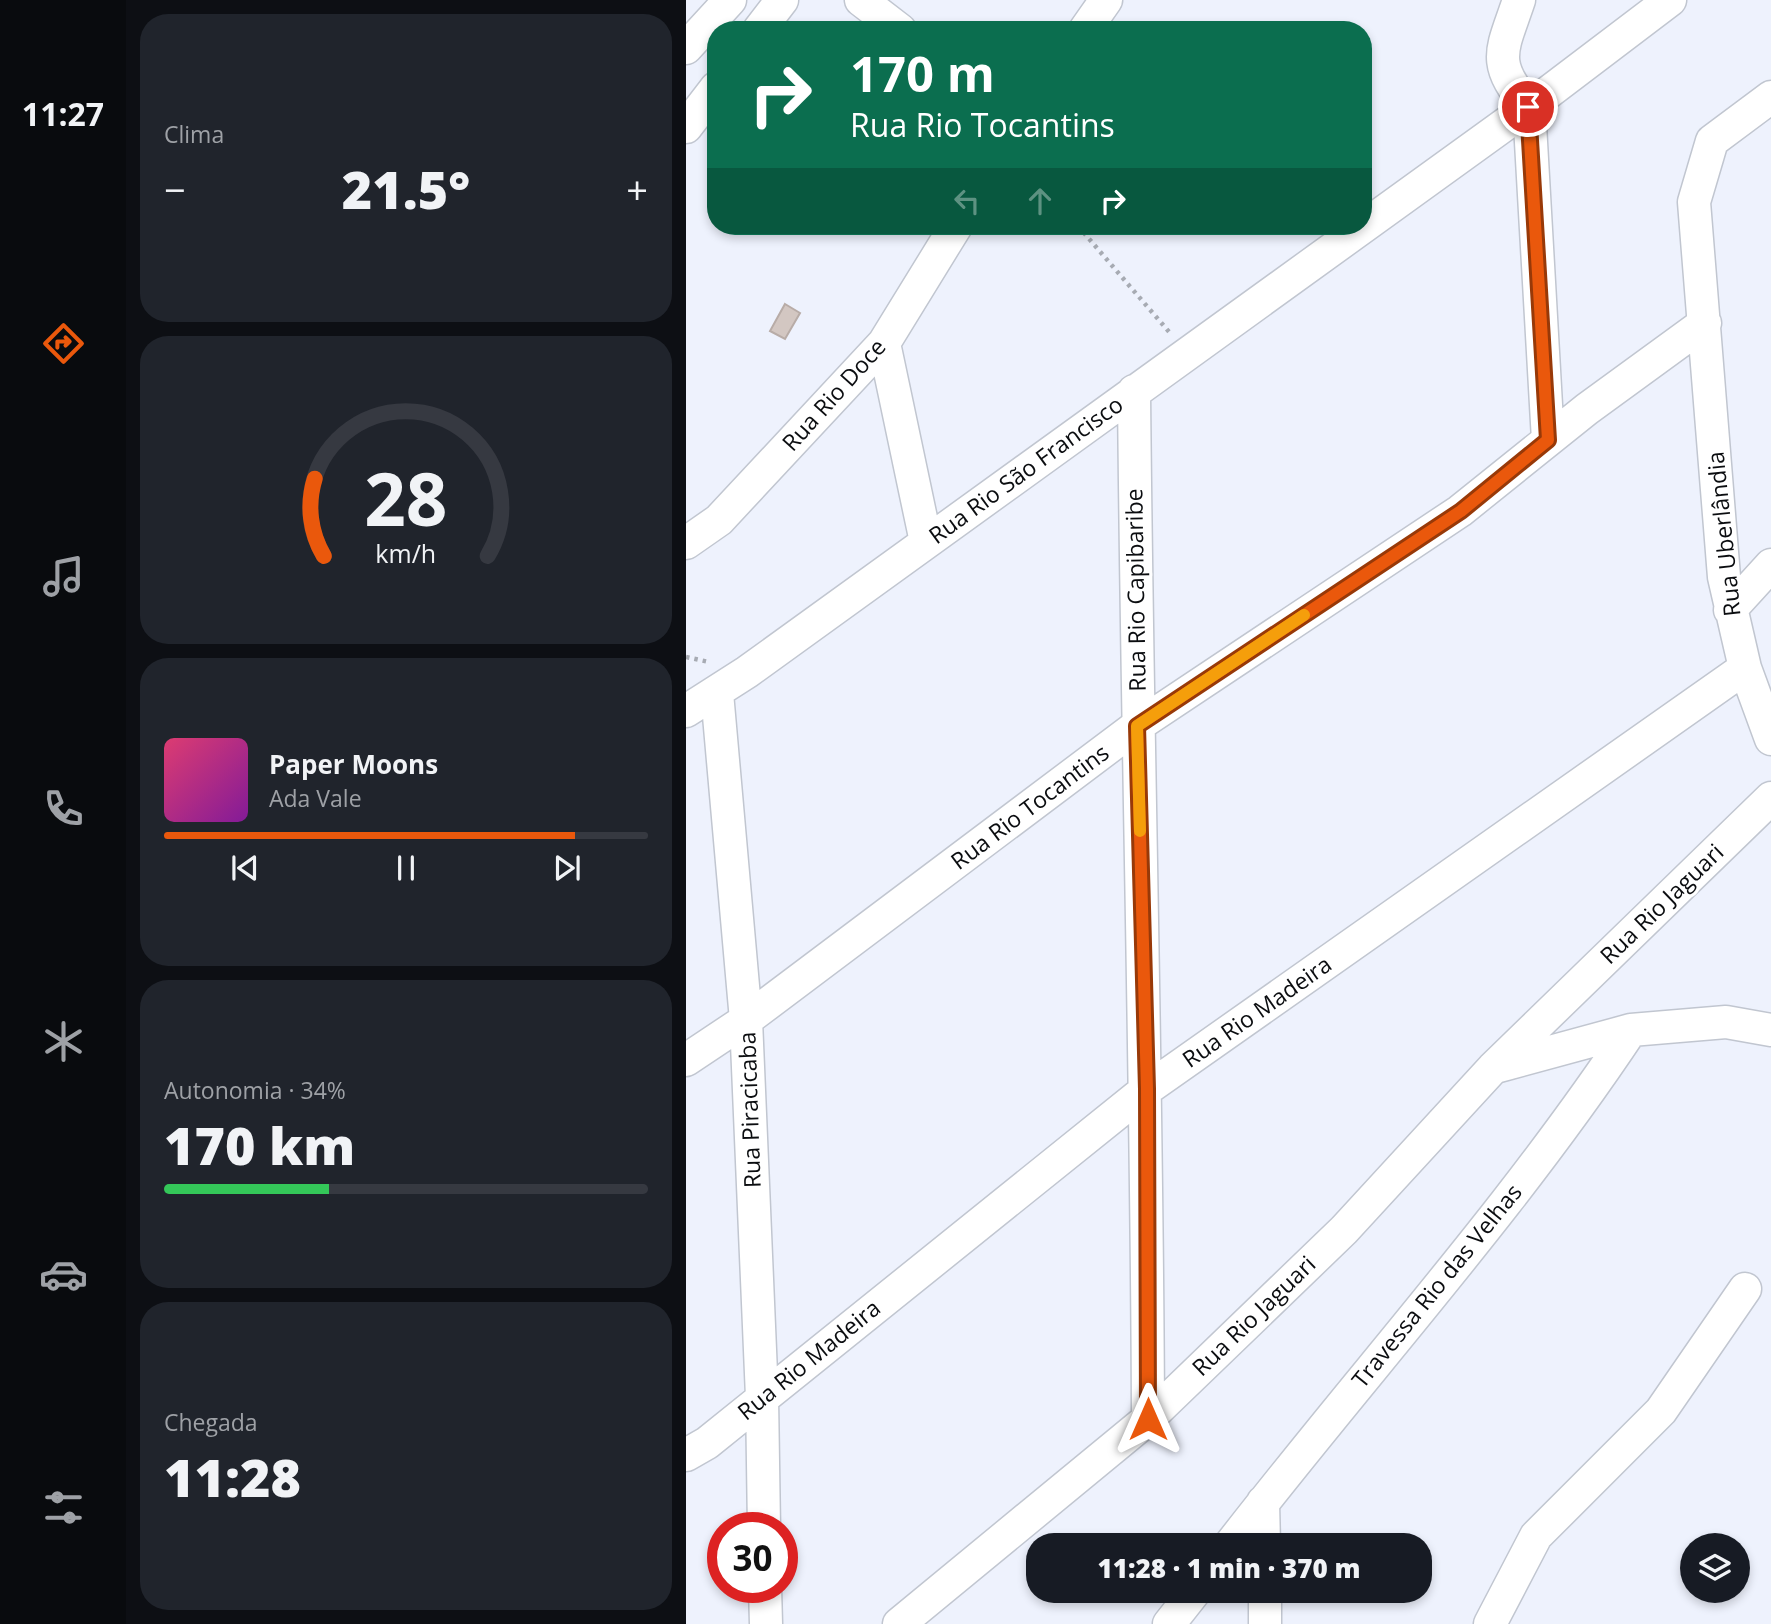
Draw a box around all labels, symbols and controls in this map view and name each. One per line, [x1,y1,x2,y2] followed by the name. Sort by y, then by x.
[850,40,995,106] text: 170 m
[735,49,826,140] icon: right
[1498,77,1558,137] pin
[1509,88,1547,126] icon: arrive
[22,92,104,135] text: 11:27
[850,103,1115,146] text: Rua Rio Tocantins
[164,118,224,150] text: Clima
[342,153,470,224] text: 21.5°
[164,163,186,215] text: −
[626,163,648,215] text: +
[948,182,986,220] icon: left
[1021,182,1059,220] icon: ahead
[1094,182,1132,220] icon: right
[39,319,88,368] icon: directions
[774,331,892,458] street label: Rua Rio Doce
[922,388,1129,551] street label: Rua Rio São Francisco
[364,448,448,547] text: 28
[1698,450,1748,618] street label: Rua Uberlândia
[1117,488,1153,692] street label: Rua Rio Capibaribe
[376,536,436,570] text: km/h
[39,552,88,601] icon: music
[944,736,1115,876] street label: Rua Rio Tocantins
[269,746,438,782] text: Paper Moons
[269,782,362,814] text: Ada Vale
[39,784,88,833] icon: phone
[1592,836,1730,971] street label: Rua Rio Jaguari
[226,849,264,887] icon: previous
[387,849,425,887] icon: pause
[548,849,586,887] icon: next
[1175,948,1337,1075] street label: Rua Rio Madeira
[39,1017,88,1066] icon: climate
[730,1031,768,1189] street label: Rua Piracicaba
[164,1074,346,1106] text: Autonomia · 34%
[164,1109,355,1180] text: 170 km
[1344,1177,1529,1394] street label: Travessa Rio das Velhas
[1184,1248,1322,1383] street label: Rua Rio Jaguari
[39,1250,88,1299] icon: car
[730,1292,887,1427] street label: Rua Rio Madeira
[1111,1382,1185,1456] position arrow
[164,1406,258,1438] text: Chegada
[164,1441,301,1512] text: 11:28
[39,1483,88,1532] icon: filters
[707,1512,798,1603] speed limit sign: 30
[1680,1533,1750,1603] map controls
[1680,1533,1750,1603] button: layers
[1098,1550,1360,1586] text: 11:28 · 1 min · 370 m

